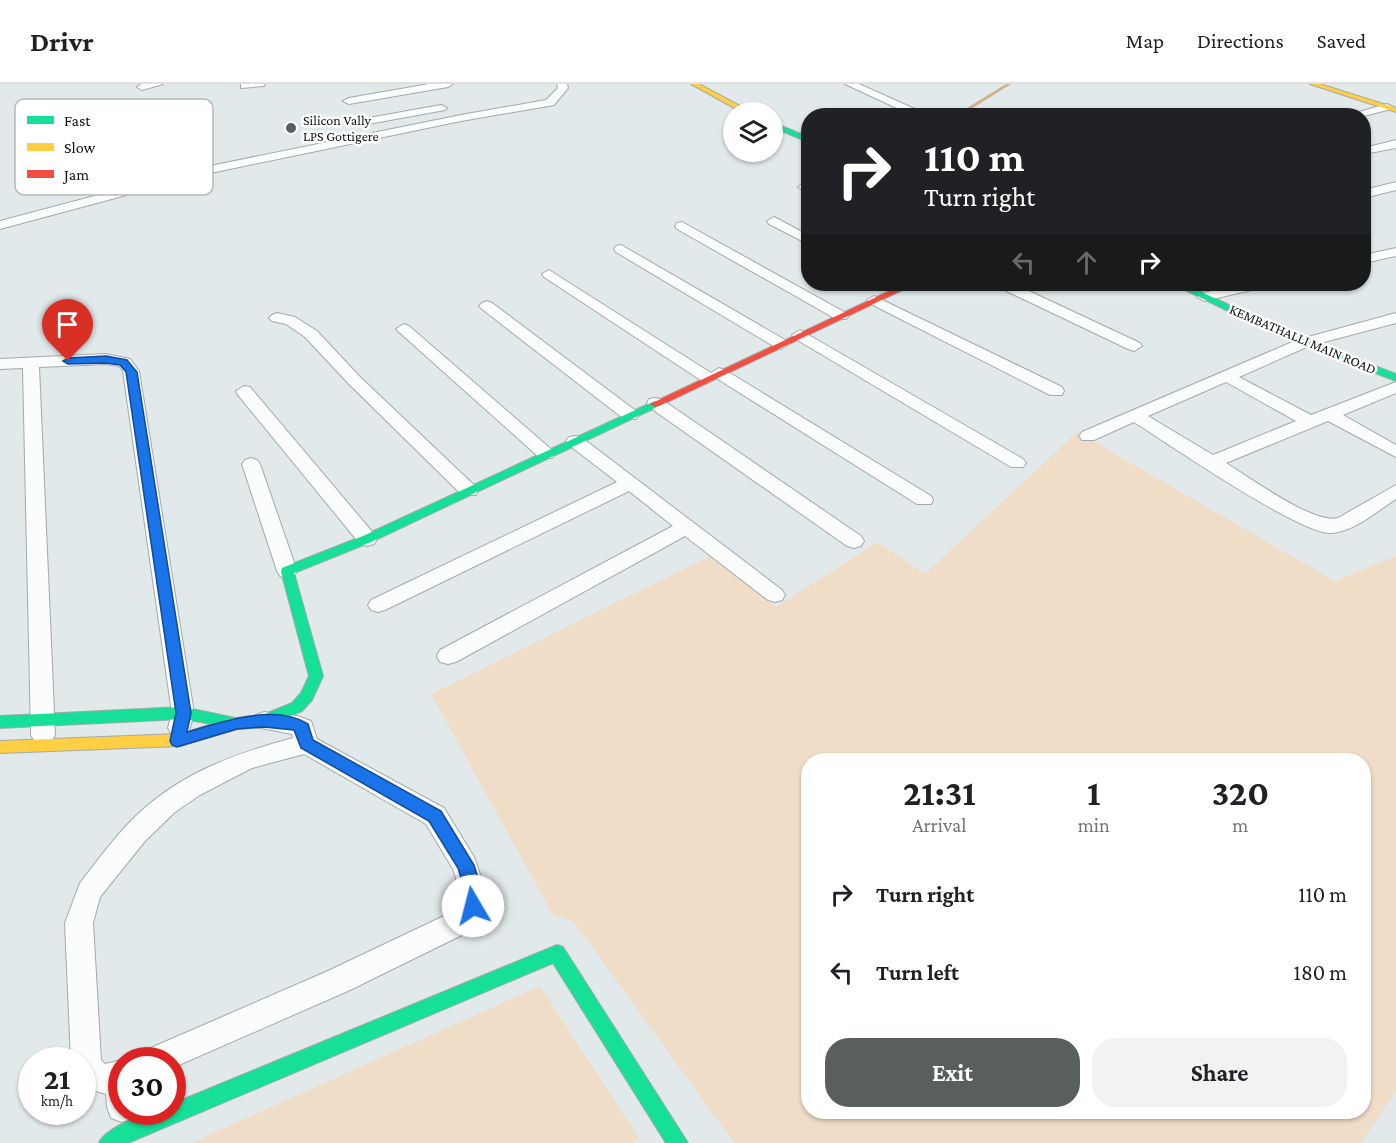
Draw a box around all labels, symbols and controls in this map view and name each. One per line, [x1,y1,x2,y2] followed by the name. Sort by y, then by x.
[30,26,94,57] text: Drivr
[1126,29,1164,53] text: Map
[1197,29,1284,53] text: Directions
[1317,29,1366,53] text: Saved
[15,99,213,195] legend
[723,102,783,162] map controls
[723,102,783,162] button: layers
[64,112,91,129] text: Fast
[303,112,379,144] place label: Silicon Vally LPS Gottigere
[284,121,298,135] marker: Silicon Vally LPS Gottigere
[825,132,903,210] icon: right
[924,133,1025,180] text: 110 m
[64,139,96,156] text: Slow
[62,166,89,184] text: Jam
[924,182,1035,212] text: Turn right
[1007,246,1040,279] icon: left
[1070,246,1103,279] icon: ahead
[1133,246,1166,279] icon: right
[42,299,93,361] pin
[1227,301,1379,377] street label: KEMBATHALLI MAIN ROAD
[51,308,84,341] icon: arrive
[903,773,976,813] text: 21:31
[1087,773,1100,813] text: 1
[1212,773,1269,813] text: 320
[912,814,967,836] text: Arrival
[1078,814,1110,836] text: min
[1232,814,1248,836] text: m
[441,874,505,938] position arrow
[825,878,858,911] icon: right
[876,882,974,907] text: Turn right
[1298,882,1347,907] text: 110 m
[825,956,858,989] icon: left
[876,960,959,985] text: Turn left
[1294,960,1347,985] text: 180 m
[825,1038,1080,1107] button: Exit
[1092,1038,1347,1107] button: Share
[108,1047,186,1125] speed limit sign: 30
[44,1062,70,1095] text: 21
[41,1093,73,1109] text: km/h

